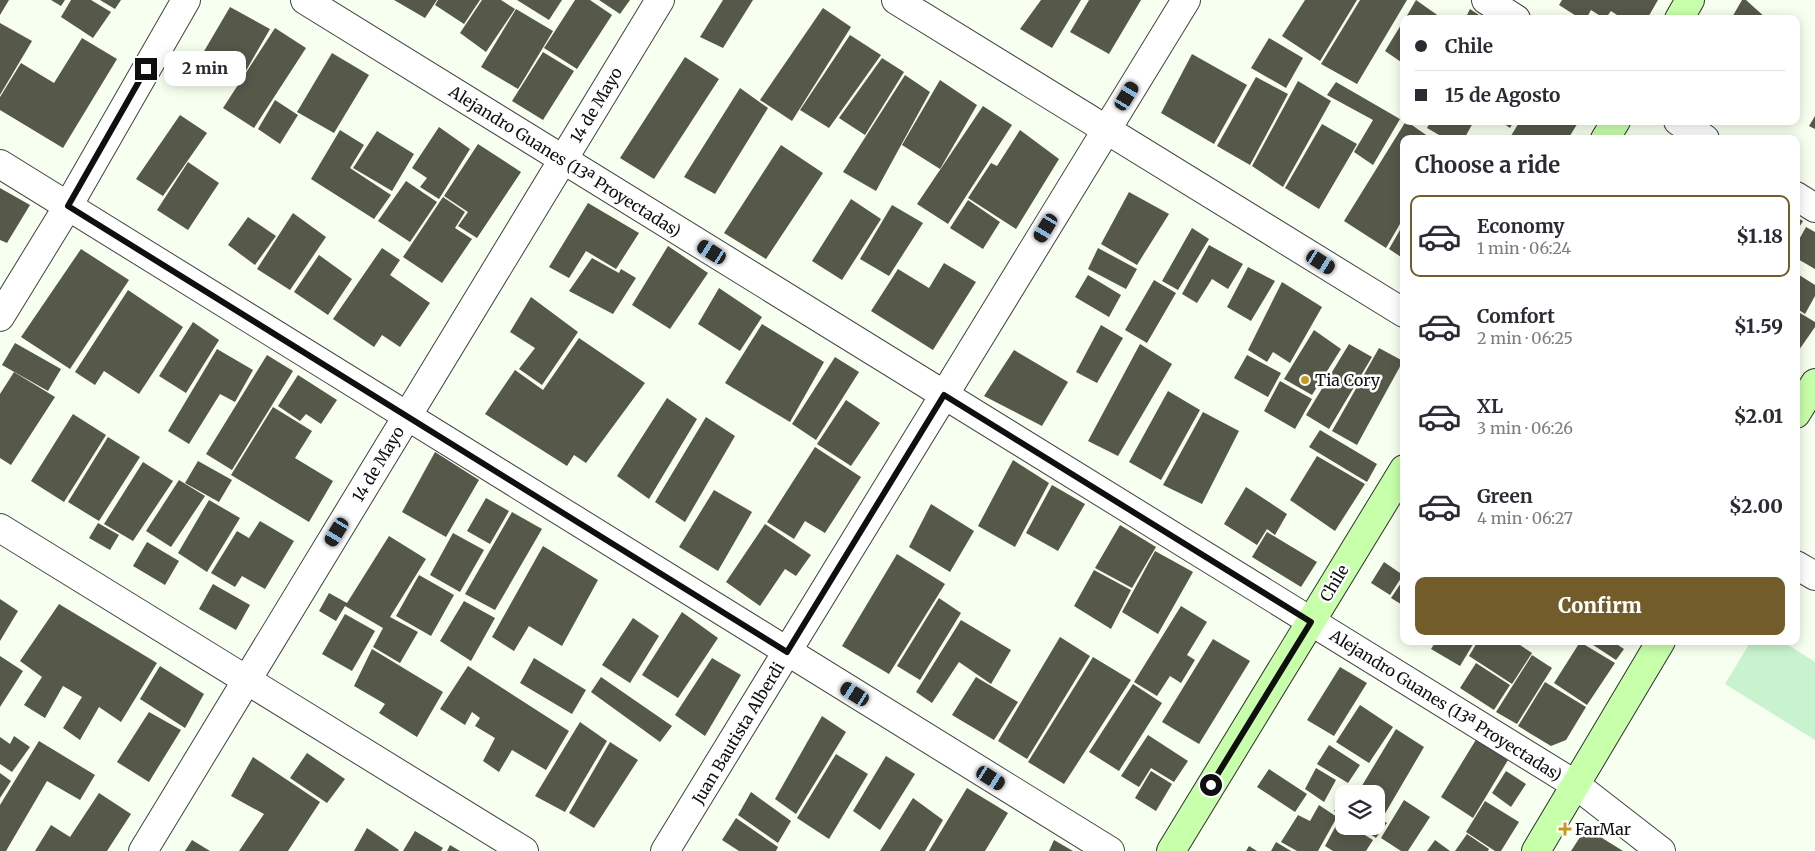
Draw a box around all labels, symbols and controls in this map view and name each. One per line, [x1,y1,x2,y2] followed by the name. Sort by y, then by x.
[1445,34,1493,58] text: Chile
[164,52,246,86] callout: 2 min
[135,58,157,80] route end
[182,58,228,78] text: 2 min
[566,64,626,146] street label: 14 de Mayo
[1112,79,1141,113] car
[444,80,685,241] street label: Alejandro Guanes (13ª Proyectadas)
[1445,83,1560,107] text: 15 de Agosto
[1415,151,1560,179] text: Choose a ride
[1031,211,1060,245] car
[1417,214,1462,259] icon: car
[1477,214,1565,238] text: Economy
[1736,224,1783,248] text: $1.18
[695,238,728,266] car
[1477,238,1571,258] text: 1 min · 06:24
[1304,248,1337,276] car
[1417,304,1462,349] icon: car
[1477,304,1555,328] text: Comfort
[1734,314,1783,338] text: $1.59
[1477,328,1573,348] text: 2 min · 06:25
[1315,370,1381,390] place label: Tia Cory
[1299,374,1311,386] marker: Tia Cory
[1417,394,1462,439] icon: car
[1477,394,1503,418] text: XL
[1734,404,1783,428] text: $2.01
[1477,418,1573,438] text: 3 min · 06:26
[348,423,408,505] street label: 14 de Mayo
[1417,484,1462,529] icon: car
[1477,484,1533,508] text: Green
[1729,494,1783,518] text: $2.00
[1477,508,1573,528] text: 4 min · 06:27
[322,515,351,549] car
[1315,561,1353,605] street label: Chile
[1415,577,1785,635] button: Confirm
[1325,624,1566,785] street label: Alejandro Guanes (13ª Proyectadas)
[687,658,788,808] street label: Juan Bautista Alberdi
[838,680,871,708] car
[974,764,1007,792] car
[1200,774,1222,796] route start
[1335,785,1385,835] map controls
[1335,785,1385,835] button: layers
[1575,819,1631,839] place label: FarMar
[1559,823,1571,835] marker: FarMar

